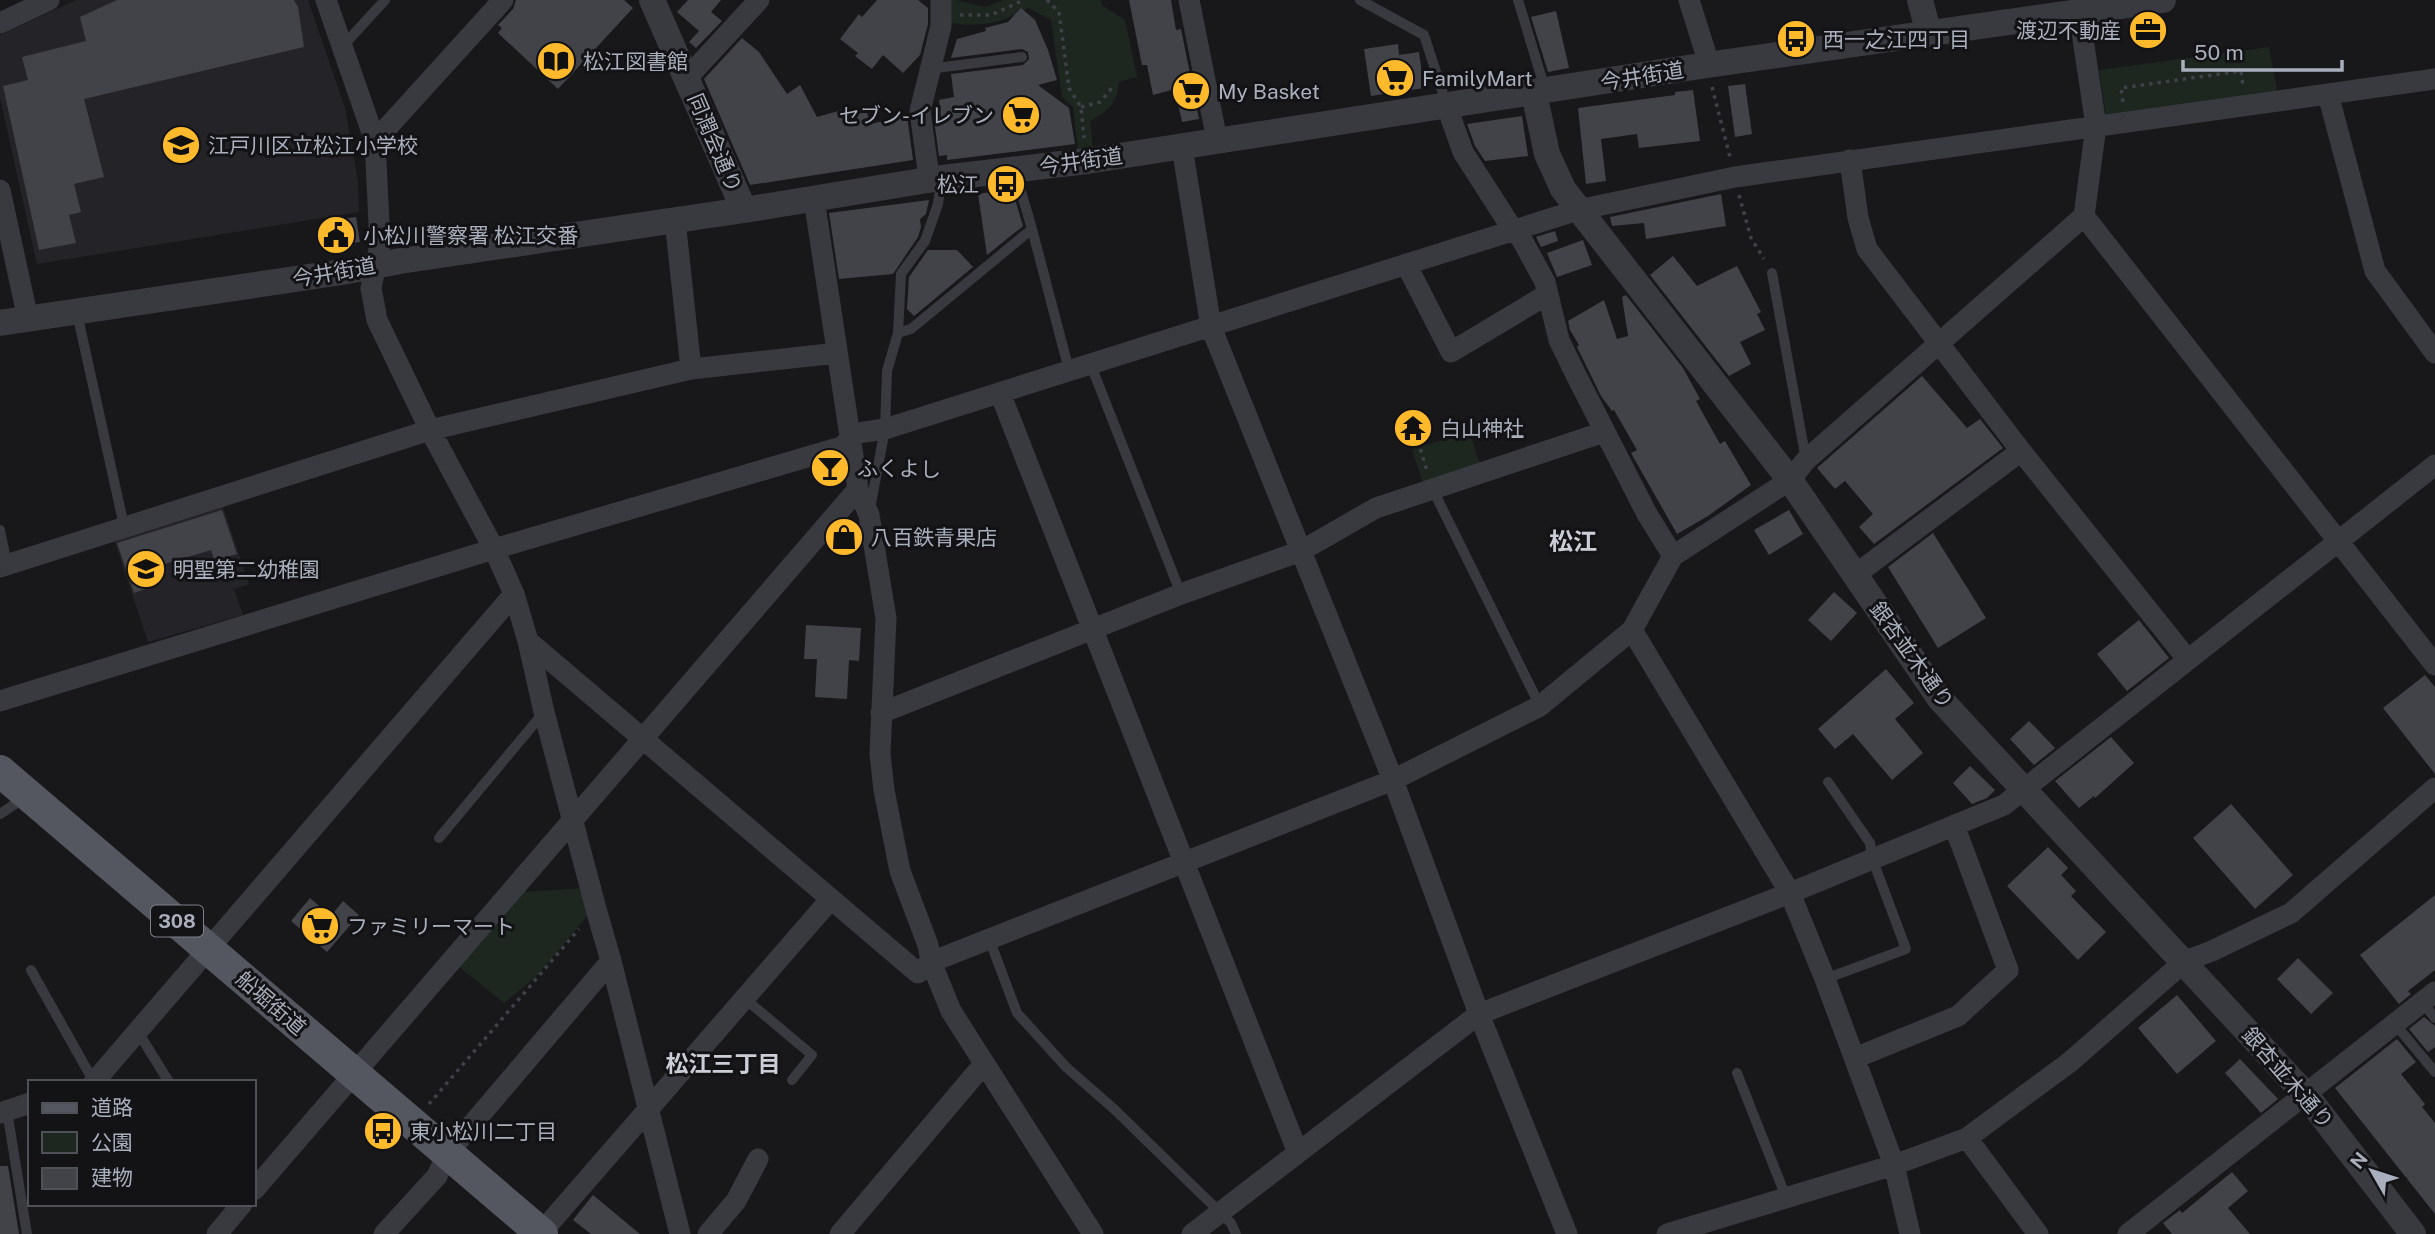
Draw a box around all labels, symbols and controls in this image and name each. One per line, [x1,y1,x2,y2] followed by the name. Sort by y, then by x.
[2127,9,2169,51] office icon: 渡辺不動産
[1775,18,1817,60] bus stop icon: 西一之江四丁目
[2016,18,2121,43] place label: 渡辺不動産
[1823,27,1970,52] place label: 西一之江四丁目
[2183,28,2342,72] scale bar
[535,40,577,82] library icon: 松江図書館
[2194,40,2244,65] text: 50 m
[583,49,688,74] place label: 松江図書館
[1374,57,1416,99] supermarket icon: FamilyMart
[1599,57,1685,95] street label: 今井街道
[1422,66,1533,91] place label: FamilyMart
[1170,70,1212,112] supermarket icon: My Basket
[1218,79,1320,104] place label: My Basket
[683,90,747,196] street label: 同潤会通り
[1000,94,1042,136] supermarket icon: セブン-イレブン
[839,103,994,128] place label: セブン-イレブン
[160,124,202,166] school or university icon: 江戸川区立松江小学校
[208,133,418,158] place label: 江戸川区立松江小学校
[1038,143,1124,179] street label: 今井街道
[985,163,1027,205] bus stop icon: 松江
[937,172,979,197] place label: 松江
[315,214,357,256] public building icon: 小松川警察署 松江交番
[363,223,578,248] place label: 小松川警察署 松江交番
[290,252,378,292] street label: 今井街道
[1392,407,1434,449] temple icon: 白山神社
[1440,416,1524,441] place label: 白山神社
[809,447,851,489] bar icon: ふくよし
[857,456,941,481] place label: ふくよし
[823,516,865,558] shop icon: 八百鉄青果店
[871,525,997,550] place label: 八百鉄青果店
[1549,527,1597,555] district label: 松江
[125,548,167,590] school or university icon: 明聖第二幼稚園
[173,557,320,582] place label: 明聖第二幼稚園
[1865,597,1959,713] street label: 銀杏並木通り
[299,905,341,947] supermarket icon: ファミリーマート
[151,906,203,937] road number: 308
[347,914,515,939] place label: ファミリーマート
[231,966,311,1040] street label: 船堀街道
[2237,1022,2339,1134] street label: 銀杏並木通り
[666,1050,781,1077] district label: 松江三丁目
[28,1080,256,1206] legend
[91,1095,133,1120] text: 道路
[362,1110,404,1152] bus stop icon: 東小松川二丁目
[410,1119,557,1144] place label: 東小松川二丁目
[91,1130,133,1155] text: 公園
[2337,1136,2407,1206] north arrow
[2346,1148,2372,1173] text: N
[91,1165,133,1190] text: 建物

